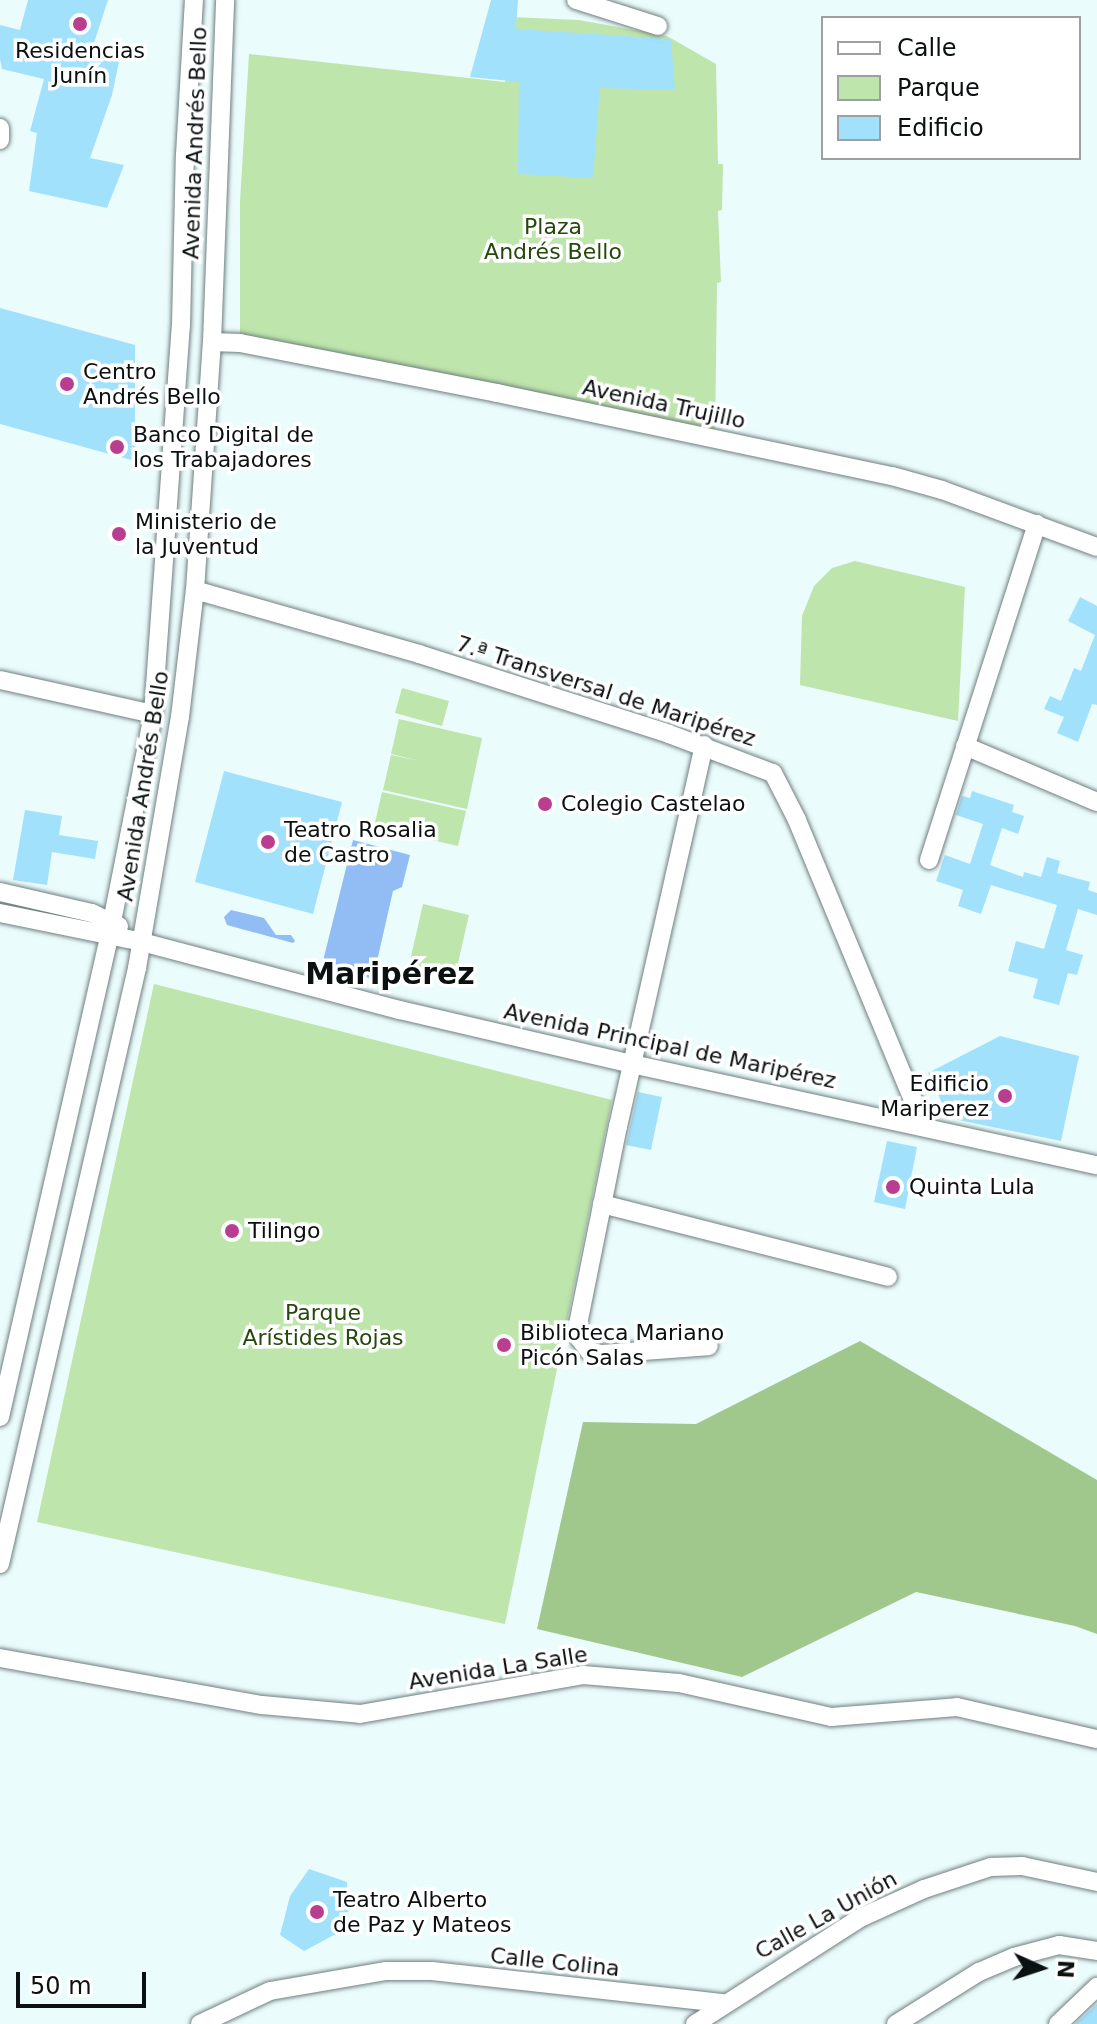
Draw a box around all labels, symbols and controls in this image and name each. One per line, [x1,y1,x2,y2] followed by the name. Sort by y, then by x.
[71,15,89,33] marker: Residencias Junín
[821,16,1081,160] legend
[178,26,212,260] street label: Avenida Andrés Bello
[897,34,957,62] text: Calle
[15,37,145,88] place label: Residencias Junín
[897,74,980,102] text: Parque
[897,114,984,142] text: Edificio
[484,213,622,264] park label: Plaza Andrés Bello
[83,358,221,410] place label: Centro Andrés Bello
[580,374,748,434] street label: Avenida Trujillo
[58,375,76,393] marker: Centro Andrés Bello
[133,421,314,472] place label: Banco Digital de los Trabajadores
[108,438,126,456] marker: Banco Digital de los Trabajadores
[135,508,277,560] place label: Ministerio de la Juventud
[110,525,128,543] marker: Ministerio de la Juventud
[453,630,759,752] street label: 7.ª Transversal de Maripérez
[112,669,174,903] street label: Avenida Andrés Bello
[561,791,746,817] place label: Colegio Castelao
[536,795,554,813] marker: Colegio Castelao
[284,816,437,868] place label: Teatro Rosalia de Castro
[259,833,277,851] marker: Teatro Rosalia de Castro
[305,956,475,992] district label: Maripérez
[502,998,838,1094] street label: Avenida Principal de Maripérez
[880,1070,989,1122] place label: Edificio Mariperez
[996,1087,1014,1105] marker: Edificio Mariperez
[909,1174,1035,1200] place label: Quinta Lula
[884,1178,902,1196] marker: Quinta Lula
[248,1218,320,1244] place label: Tilingo
[223,1222,241,1240] marker: Tilingo
[242,1299,404,1350] park label: Parque Arístides Rojas
[520,1319,724,1370] place label: Biblioteca Mariano Picón Salas
[495,1336,513,1354] marker: Biblioteca Mariano Picón Salas
[407,1641,589,1695] street label: Avenida La Salle
[751,1865,901,1965] street label: Calle La Unión
[333,1886,511,1938] place label: Teatro Alberto de Paz y Mateos
[308,1903,326,1921] marker: Teatro Alberto de Paz y Mateos
[1001,1928,1081,2008] north arrow
[489,1942,621,1982] street label: Calle Colina
[20,1956,150,2006] scale bar
[1053,1959,1078,1979] text: N
[30,1972,92,2000] text: 50 m

